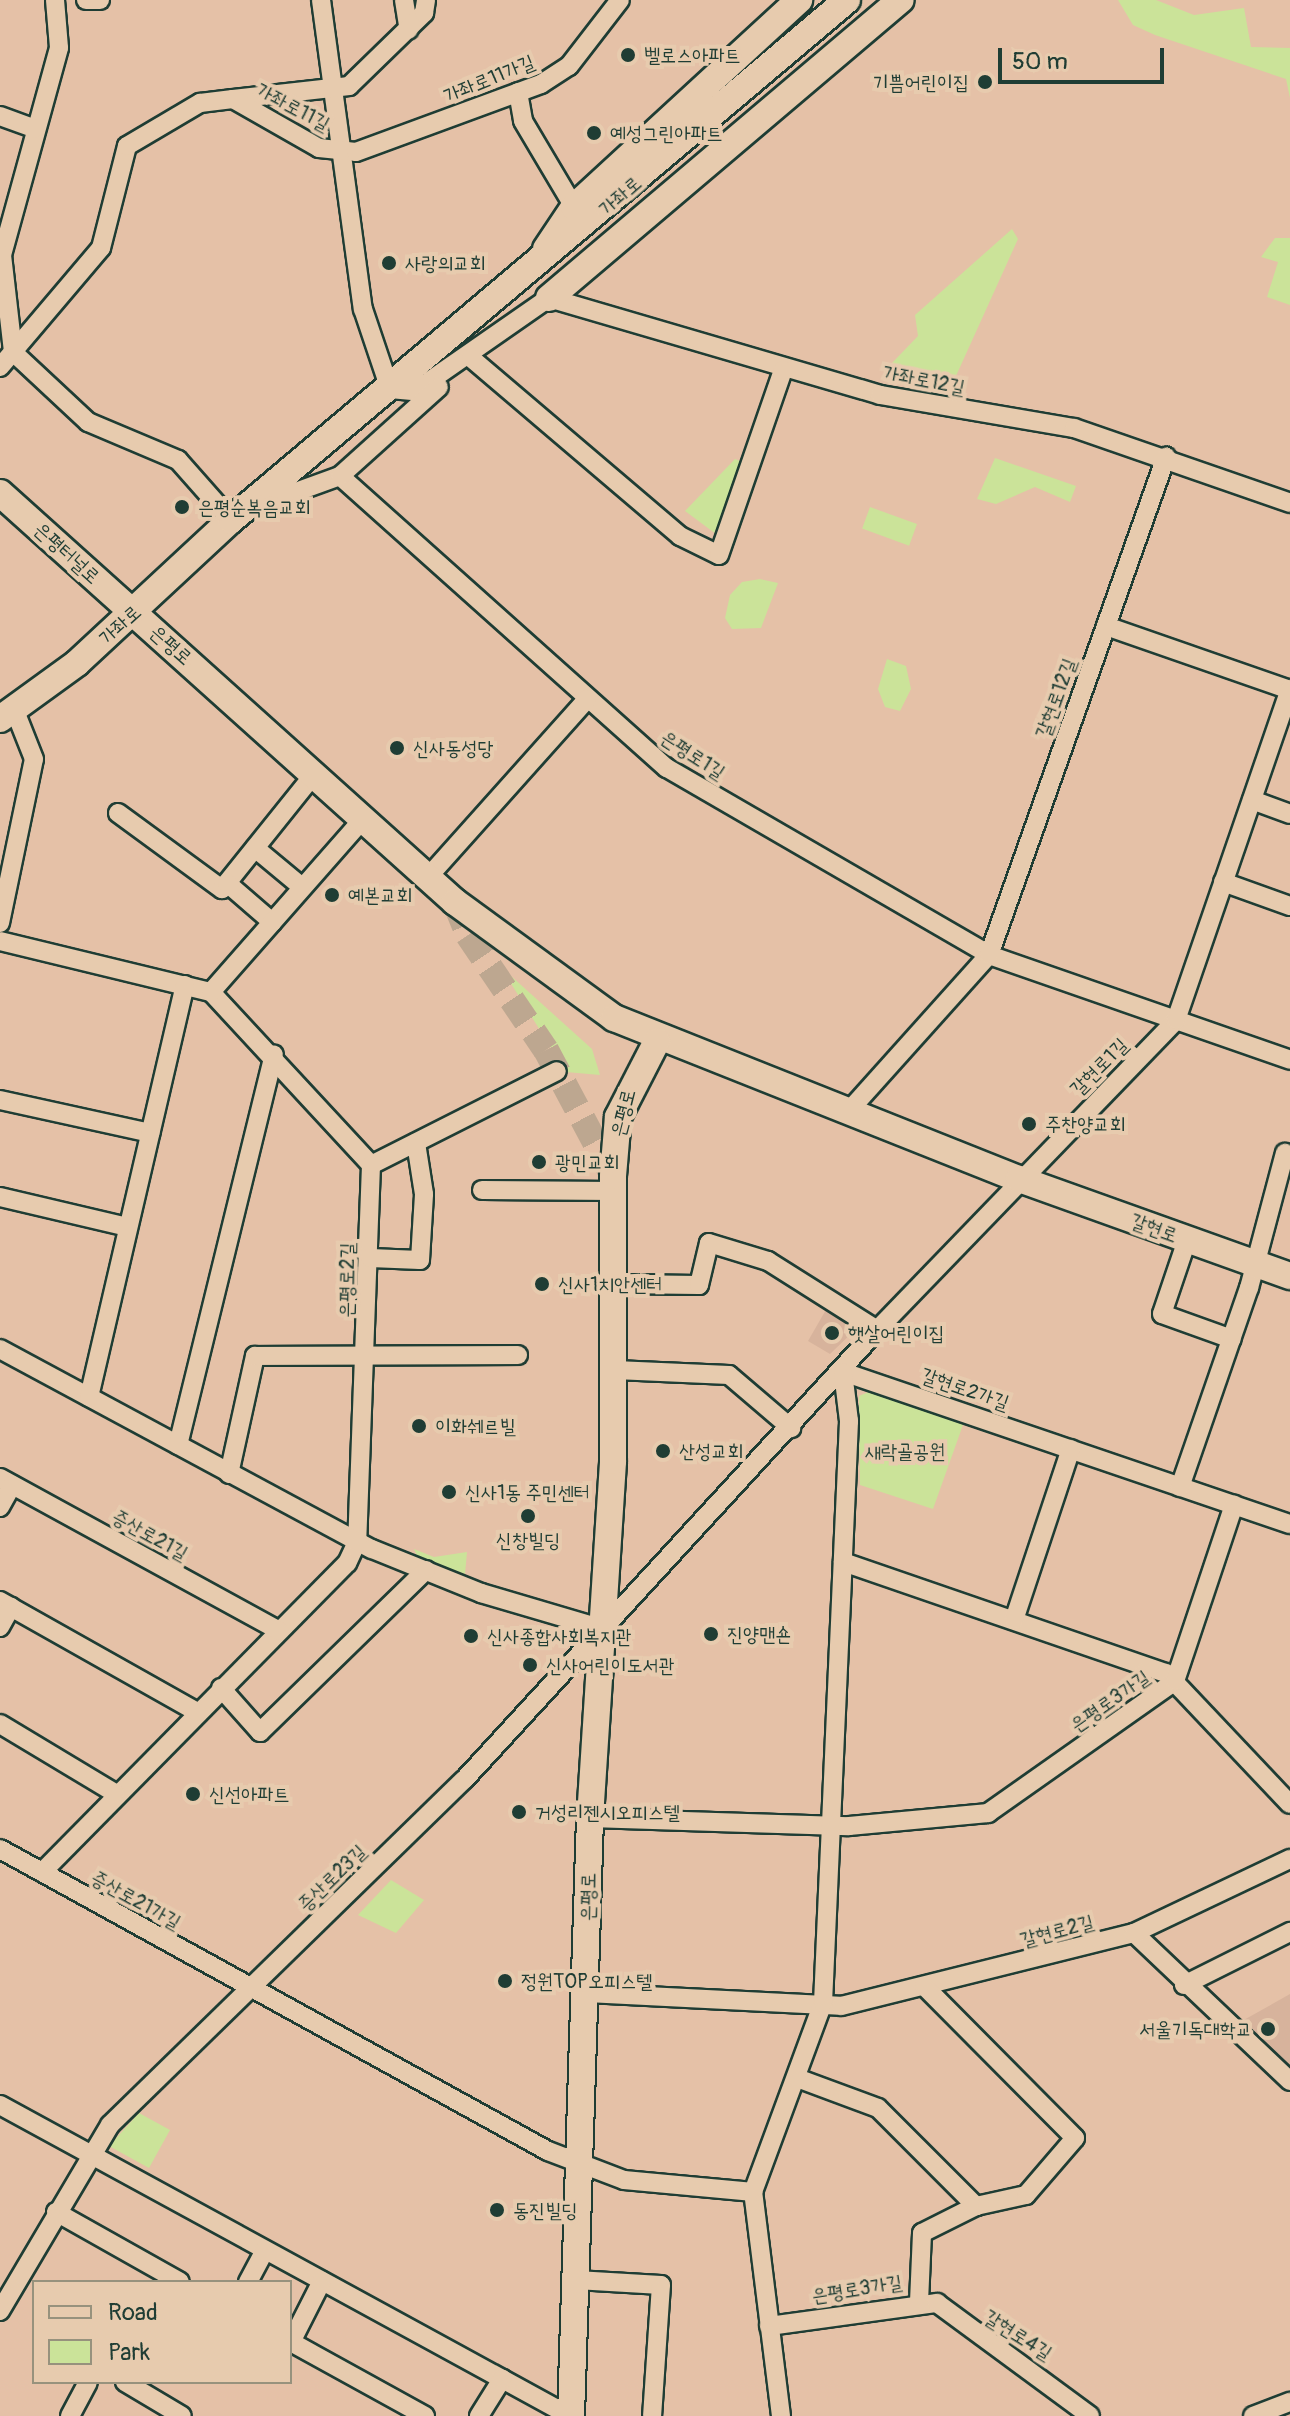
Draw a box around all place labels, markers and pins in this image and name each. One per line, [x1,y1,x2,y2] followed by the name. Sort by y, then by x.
[644,43,741,67] place label: 벨로스아파트
[619,46,637,64] marker: 벨로스아파트
[872,70,969,94] place label: 기쁨어린이집
[976,73,994,91] marker: 기쁨어린이집
[610,121,723,145] place label: 예성그린아파트
[585,124,603,142] marker: 예성그린아파트
[405,251,485,275] place label: 사랑의교회
[380,254,398,272] marker: 사랑의교회
[198,495,311,519] place label: 은평순복음교회
[173,498,191,516] marker: 은평순복음교회
[413,736,493,760] place label: 신사동성당
[388,739,406,757] marker: 신사동성당
[348,883,412,907] place label: 예본교회
[323,886,341,904] marker: 예본교회
[1045,1112,1125,1136] place label: 주찬양교회
[1020,1115,1038,1133] marker: 주찬양교회
[555,1150,619,1174] place label: 광민교회
[530,1153,548,1171] marker: 광민교회
[558,1272,662,1296] place label: 신사1치안센터
[533,1275,551,1293] marker: 신사1치안센터
[848,1321,945,1345] place label: 햇살어린이집
[823,1324,841,1342] marker: 햇살어린이집
[435,1414,515,1438] place label: 이화쉐르빌
[410,1417,428,1435] marker: 이화쉐르빌
[679,1439,743,1463] place label: 산성교회
[654,1442,672,1460] marker: 산성교회
[465,1480,590,1504] place label: 신사1동 주민센터
[440,1483,458,1501] marker: 신사1동 주민센터
[519,1507,537,1525] marker: 신창빌딩
[496,1528,560,1552] place label: 신창빌딩
[727,1622,791,1646] place label: 진양맨숀
[487,1624,632,1648] place label: 신사종합사회복지관
[702,1625,720,1643] marker: 진양맨숀
[462,1627,480,1645] marker: 신사종합사회복지관
[546,1653,675,1677] place label: 신사어린이도서관
[521,1656,539,1674] marker: 신사어린이도서관
[209,1782,289,1806] place label: 신선아파트
[184,1785,202,1803] marker: 신선아파트
[535,1800,680,1824] place label: 거성리젠시오피스텔
[510,1803,528,1821] marker: 거성리젠시오피스텔
[521,1969,652,1993] place label: 정원TOP오피스텔
[496,1972,514,1990] marker: 정원TOP오피스텔
[1139,2017,1252,2041] place label: 서울기독대학교
[1259,2020,1277,2038] marker: 서울기독대학교
[513,2198,577,2222] place label: 동진빌딩
[488,2201,506,2219] marker: 동진빌딩

